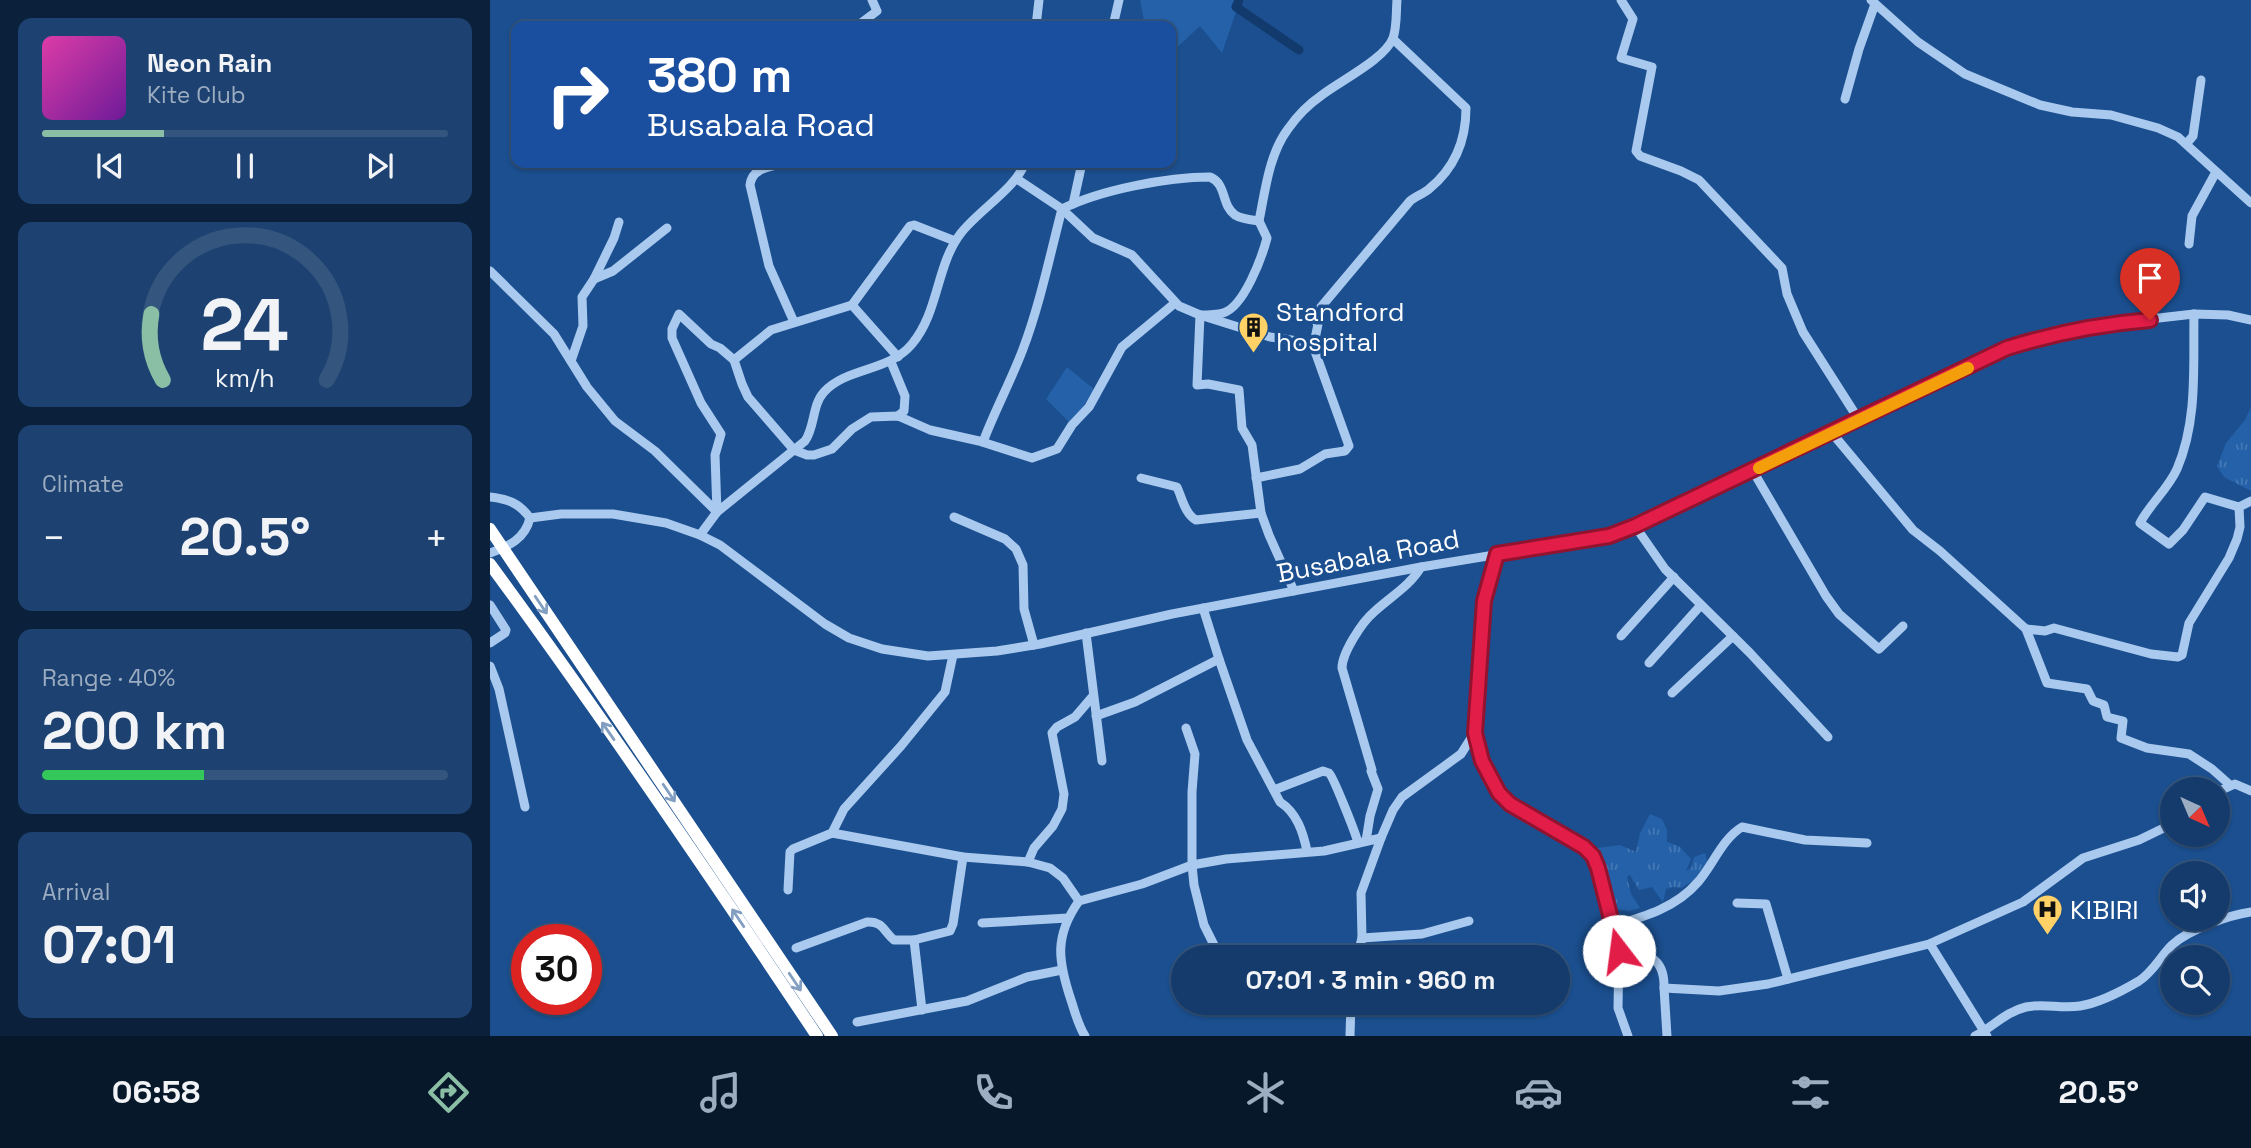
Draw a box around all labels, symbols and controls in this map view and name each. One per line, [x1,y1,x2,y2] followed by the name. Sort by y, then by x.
[647,44,792,106] text: 380 m
[147,46,272,80] text: Neon Rain
[532,49,623,140] icon: right
[147,80,246,110] text: Kite Club
[647,105,875,145] text: Busabala Road
[91,147,129,185] icon: previous
[226,147,264,185] icon: pause
[361,147,399,185] icon: next
[2120,248,2180,320] pin
[2131,259,2169,297] icon: arrive
[201,279,289,372] text: 24
[1276,295,1404,359] place label: Standford hospital
[1236,310,1270,354] building icon: Standford hospital
[215,362,275,394] text: km/h
[42,469,124,499] text: Climate
[179,504,311,570] text: 20.5°
[42,514,66,562] text: −
[424,514,448,562] text: +
[1274,522,1462,590] street label: Busabala Road
[534,595,548,614] one-way arrow
[42,663,175,693] text: Range · 40%
[42,698,227,764] text: 200 km
[601,722,615,741] one-way arrow
[2160,777,2230,847] north arrow
[2160,777,2230,1015] map controls
[662,783,676,802] one-way arrow
[2160,861,2230,931] button: sound
[42,877,110,907] text: Arrival
[2030,893,2064,937] hospital icon: KIBIRI
[2070,893,2138,927] place label: KIBIRI
[730,909,745,928] one-way arrow
[42,912,176,978] text: 07:01
[1582,914,1656,988] position arrow
[511,924,602,1015] speed limit sign: 30
[2160,945,2230,1015] button: search
[1245,963,1496,997] text: 07:01 · 3 min · 960 m
[788,972,803,991] one-way arrow
[424,1068,473,1117] icon: directions
[696,1068,745,1117] icon: music
[969,1068,1018,1117] icon: phone
[1241,1068,1290,1117] icon: climate
[1514,1068,1563,1117] icon: car
[1786,1068,1835,1117] icon: filters
[112,1072,200,1112] text: 06:58
[2058,1072,2139,1112] text: 20.5°

